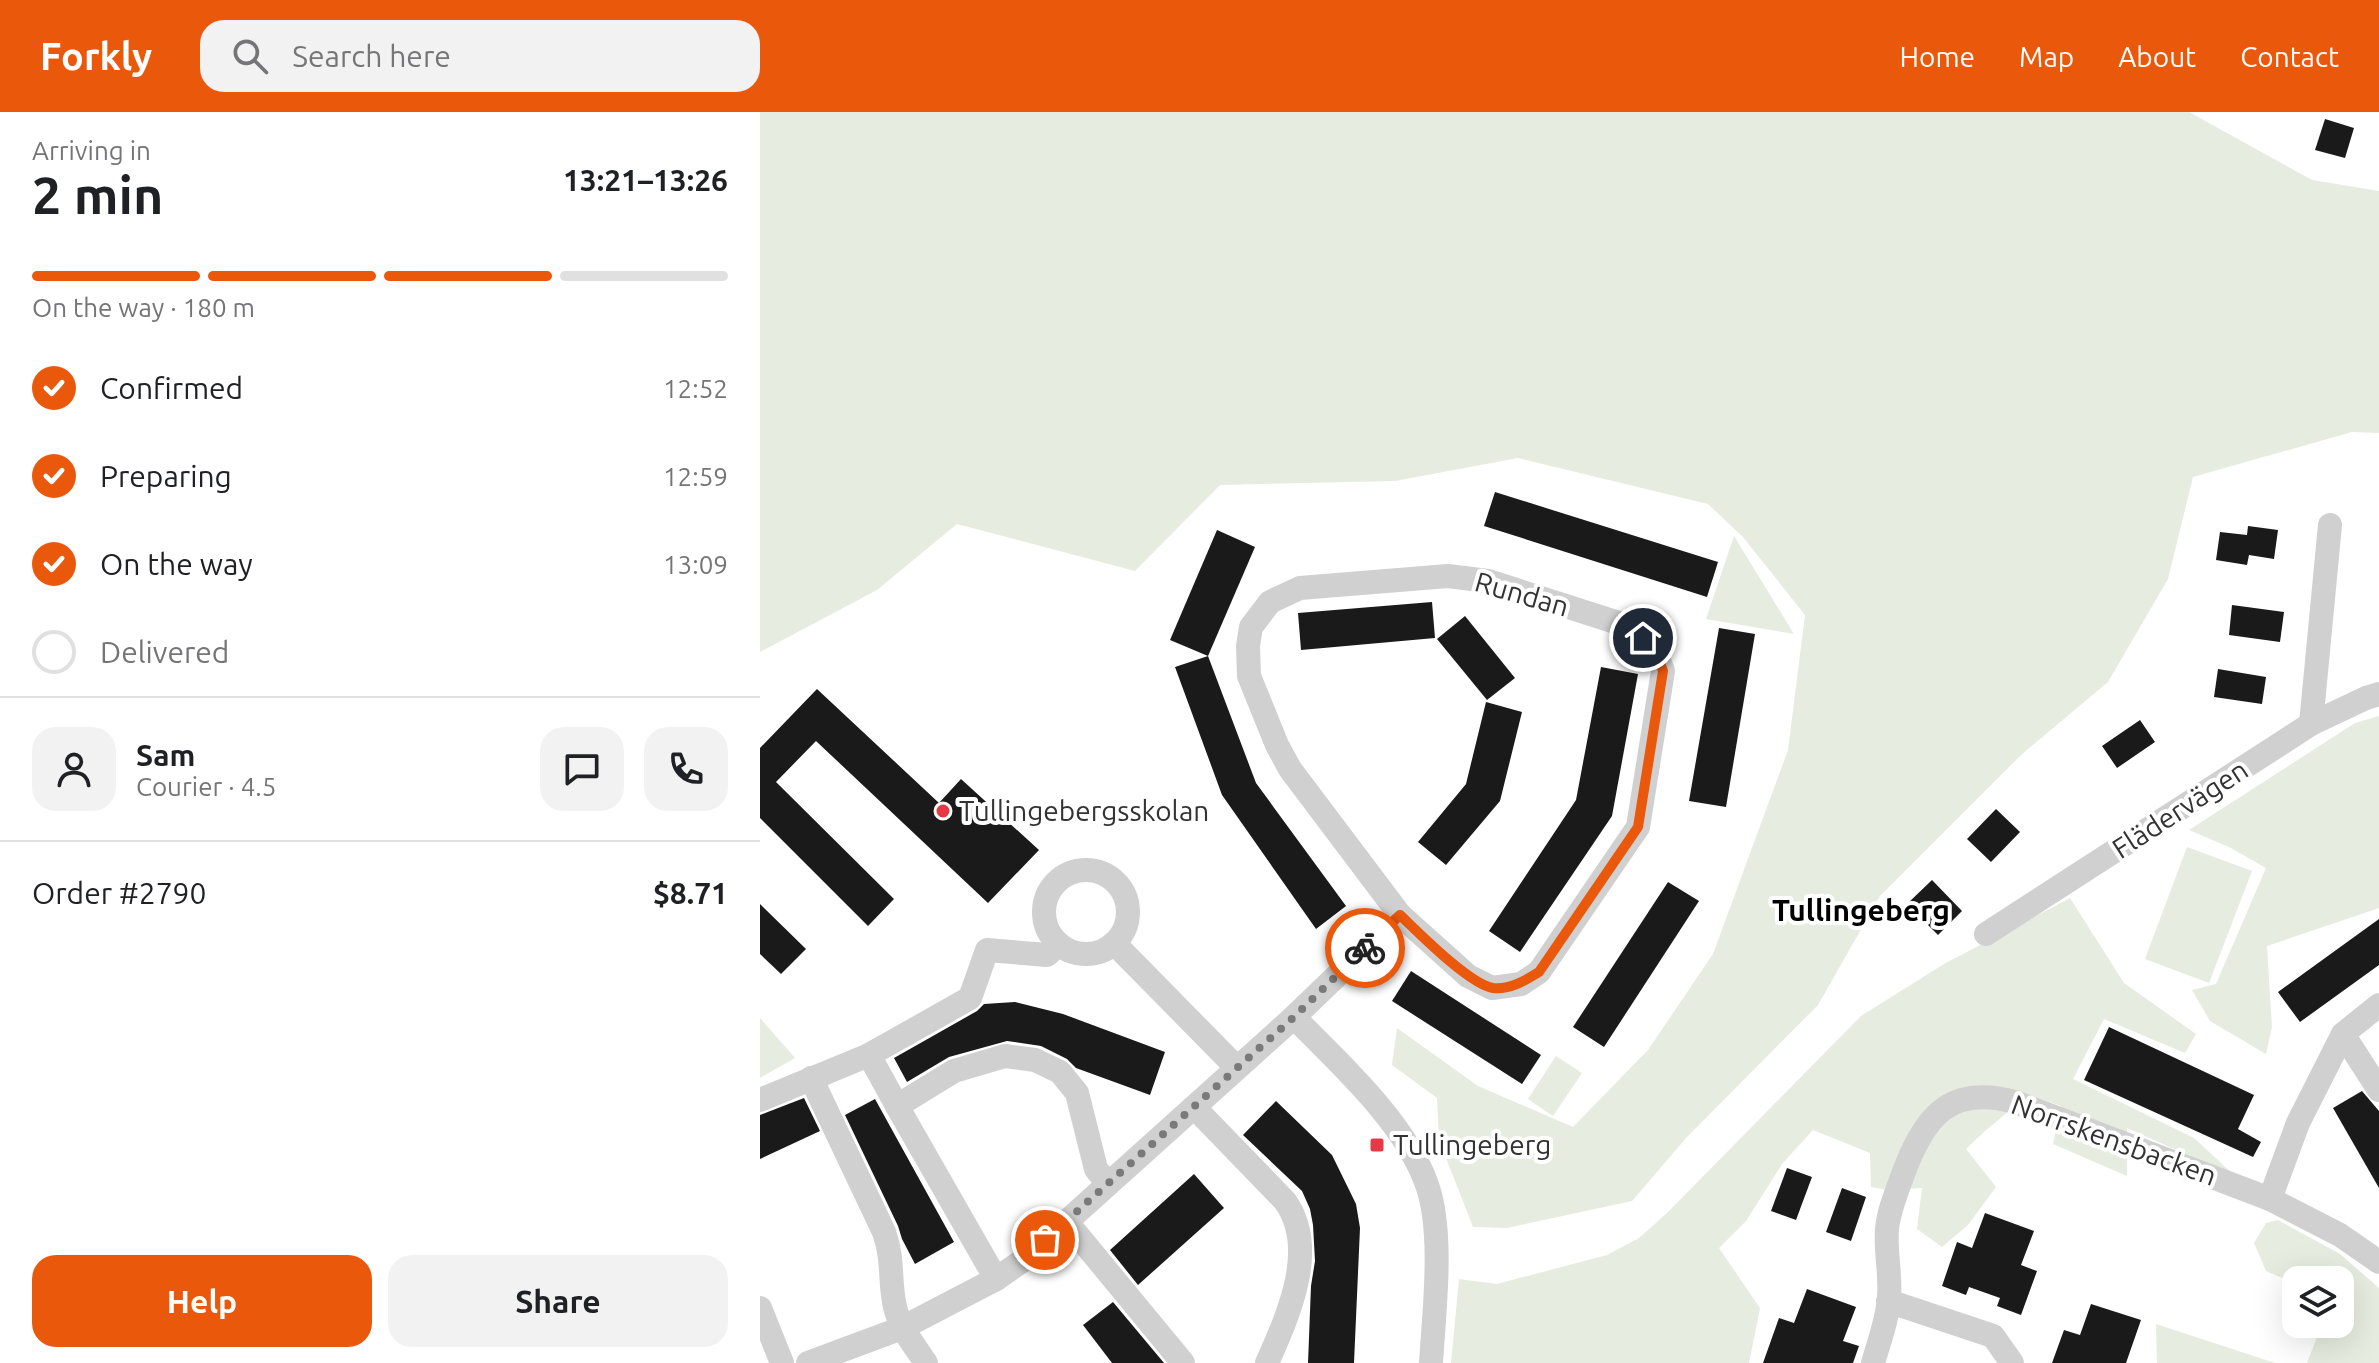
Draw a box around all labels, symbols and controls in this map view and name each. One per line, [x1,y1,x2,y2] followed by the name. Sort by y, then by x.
[200,20,760,92] search box
[228,34,272,78] icon: search
[40,35,152,77] text: Forkly
[292,39,451,73] text: Search here
[1900,41,1975,72] text: Home
[2019,41,2074,72] text: Map
[2118,41,2196,72] text: About
[2240,41,2339,72] text: Contact
[32,136,151,165] text: Arriving in
[563,163,728,197] text: 13:21–13:26
[32,166,163,224] text: 2 min
[32,293,255,322] text: On the way · 180 m
[32,366,76,410] icon: check
[100,371,243,405] text: Confirmed
[663,374,728,403] text: 12:52
[32,454,76,498] icon: check
[100,459,232,493] text: Preparing
[663,462,728,491] text: 12:59
[32,542,76,586] icon: check
[100,547,253,581] text: On the way
[663,550,728,579] text: 13:09
[1472,565,1573,622] street label: Rundan
[1609,604,1677,672] pin
[1621,616,1665,660] icon: home
[100,635,229,669] text: Delivered
[32,727,116,811] button: person
[540,727,624,811] button: chat
[644,727,728,811] button: phone
[136,738,195,772] text: Sam
[2106,753,2253,864] street label: Flädervägen
[136,772,276,801] text: Courier · 4.5
[959,795,1209,826] place label: Tullingebergsskolan
[934,802,952,820] marker: Tullingebergsskolan
[32,876,206,910] text: Order #2790
[653,876,728,910] text: $8.71
[1772,893,1950,927] district label: Tullingeberg
[1325,908,1405,988] courier
[1343,926,1387,970] icon: bike
[2007,1088,2221,1191] street label: Norrskensbacken
[1393,1129,1551,1160] place label: Tullingeberg
[1368,1136,1386,1154] marker: Tullingeberg
[1011,1206,1079,1274] pin
[1023,1218,1067,1262] icon: bag
[32,1255,372,1347] button: Help
[388,1255,728,1347] button: Share
[2282,1266,2354,1338] map controls
[2282,1266,2354,1338] button: layers

